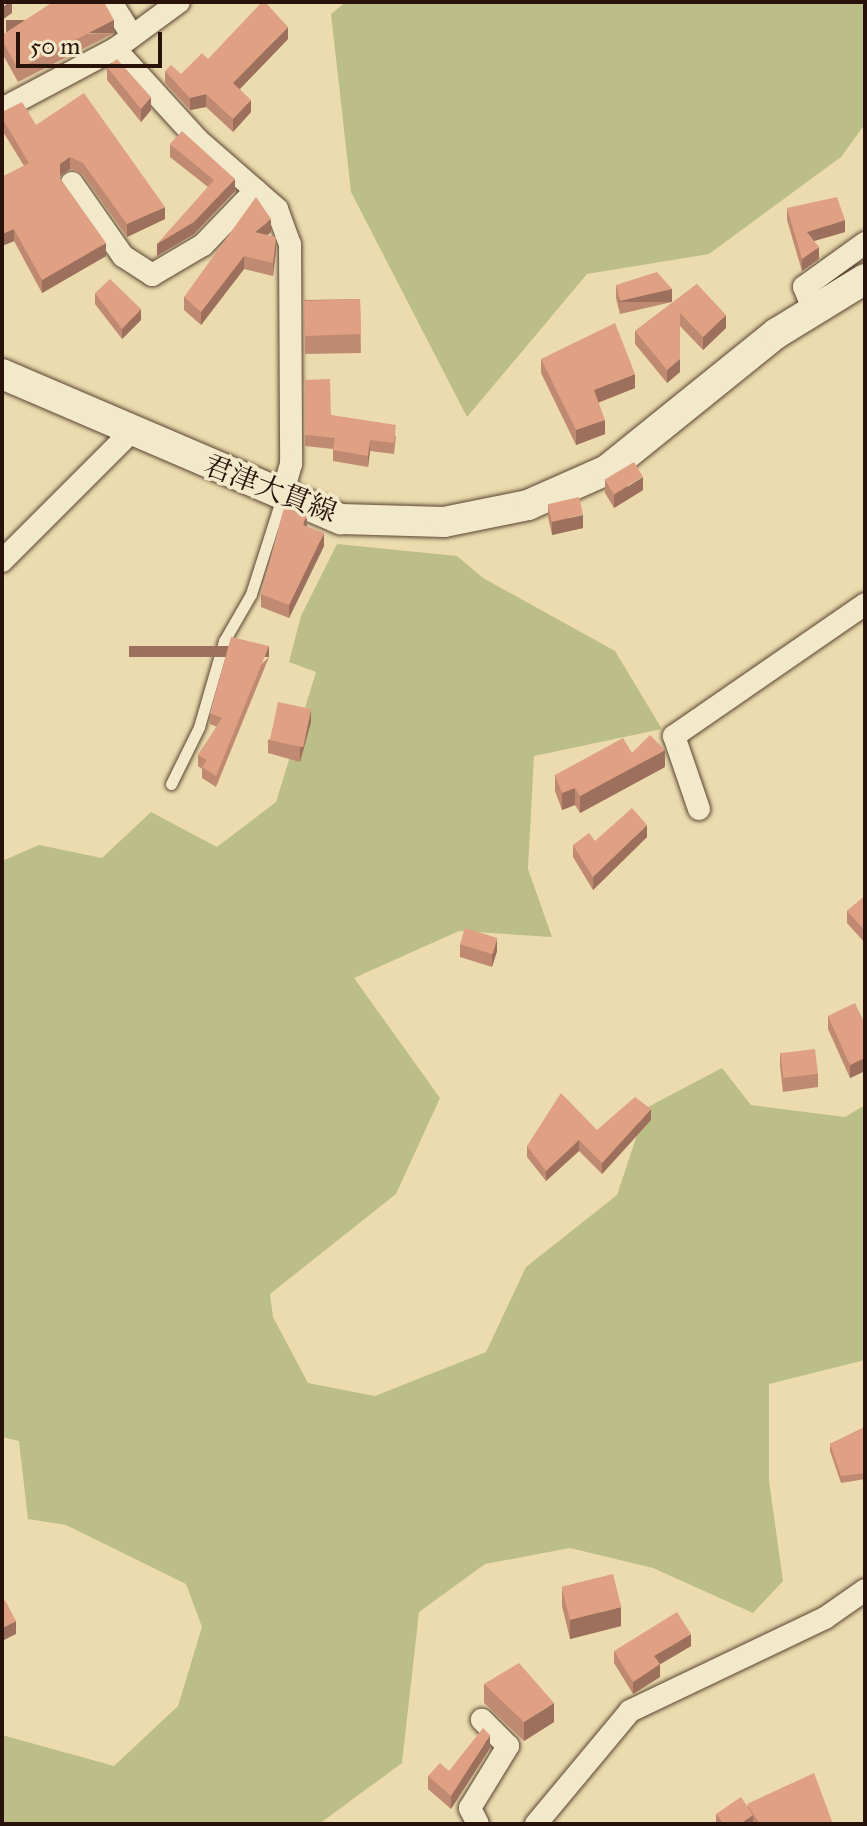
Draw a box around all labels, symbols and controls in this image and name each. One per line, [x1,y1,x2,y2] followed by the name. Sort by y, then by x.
[20,16,166,66] scale bar
[30,31,80,61] text: 50 m
[199,448,341,530] street label: 君津大貫線

